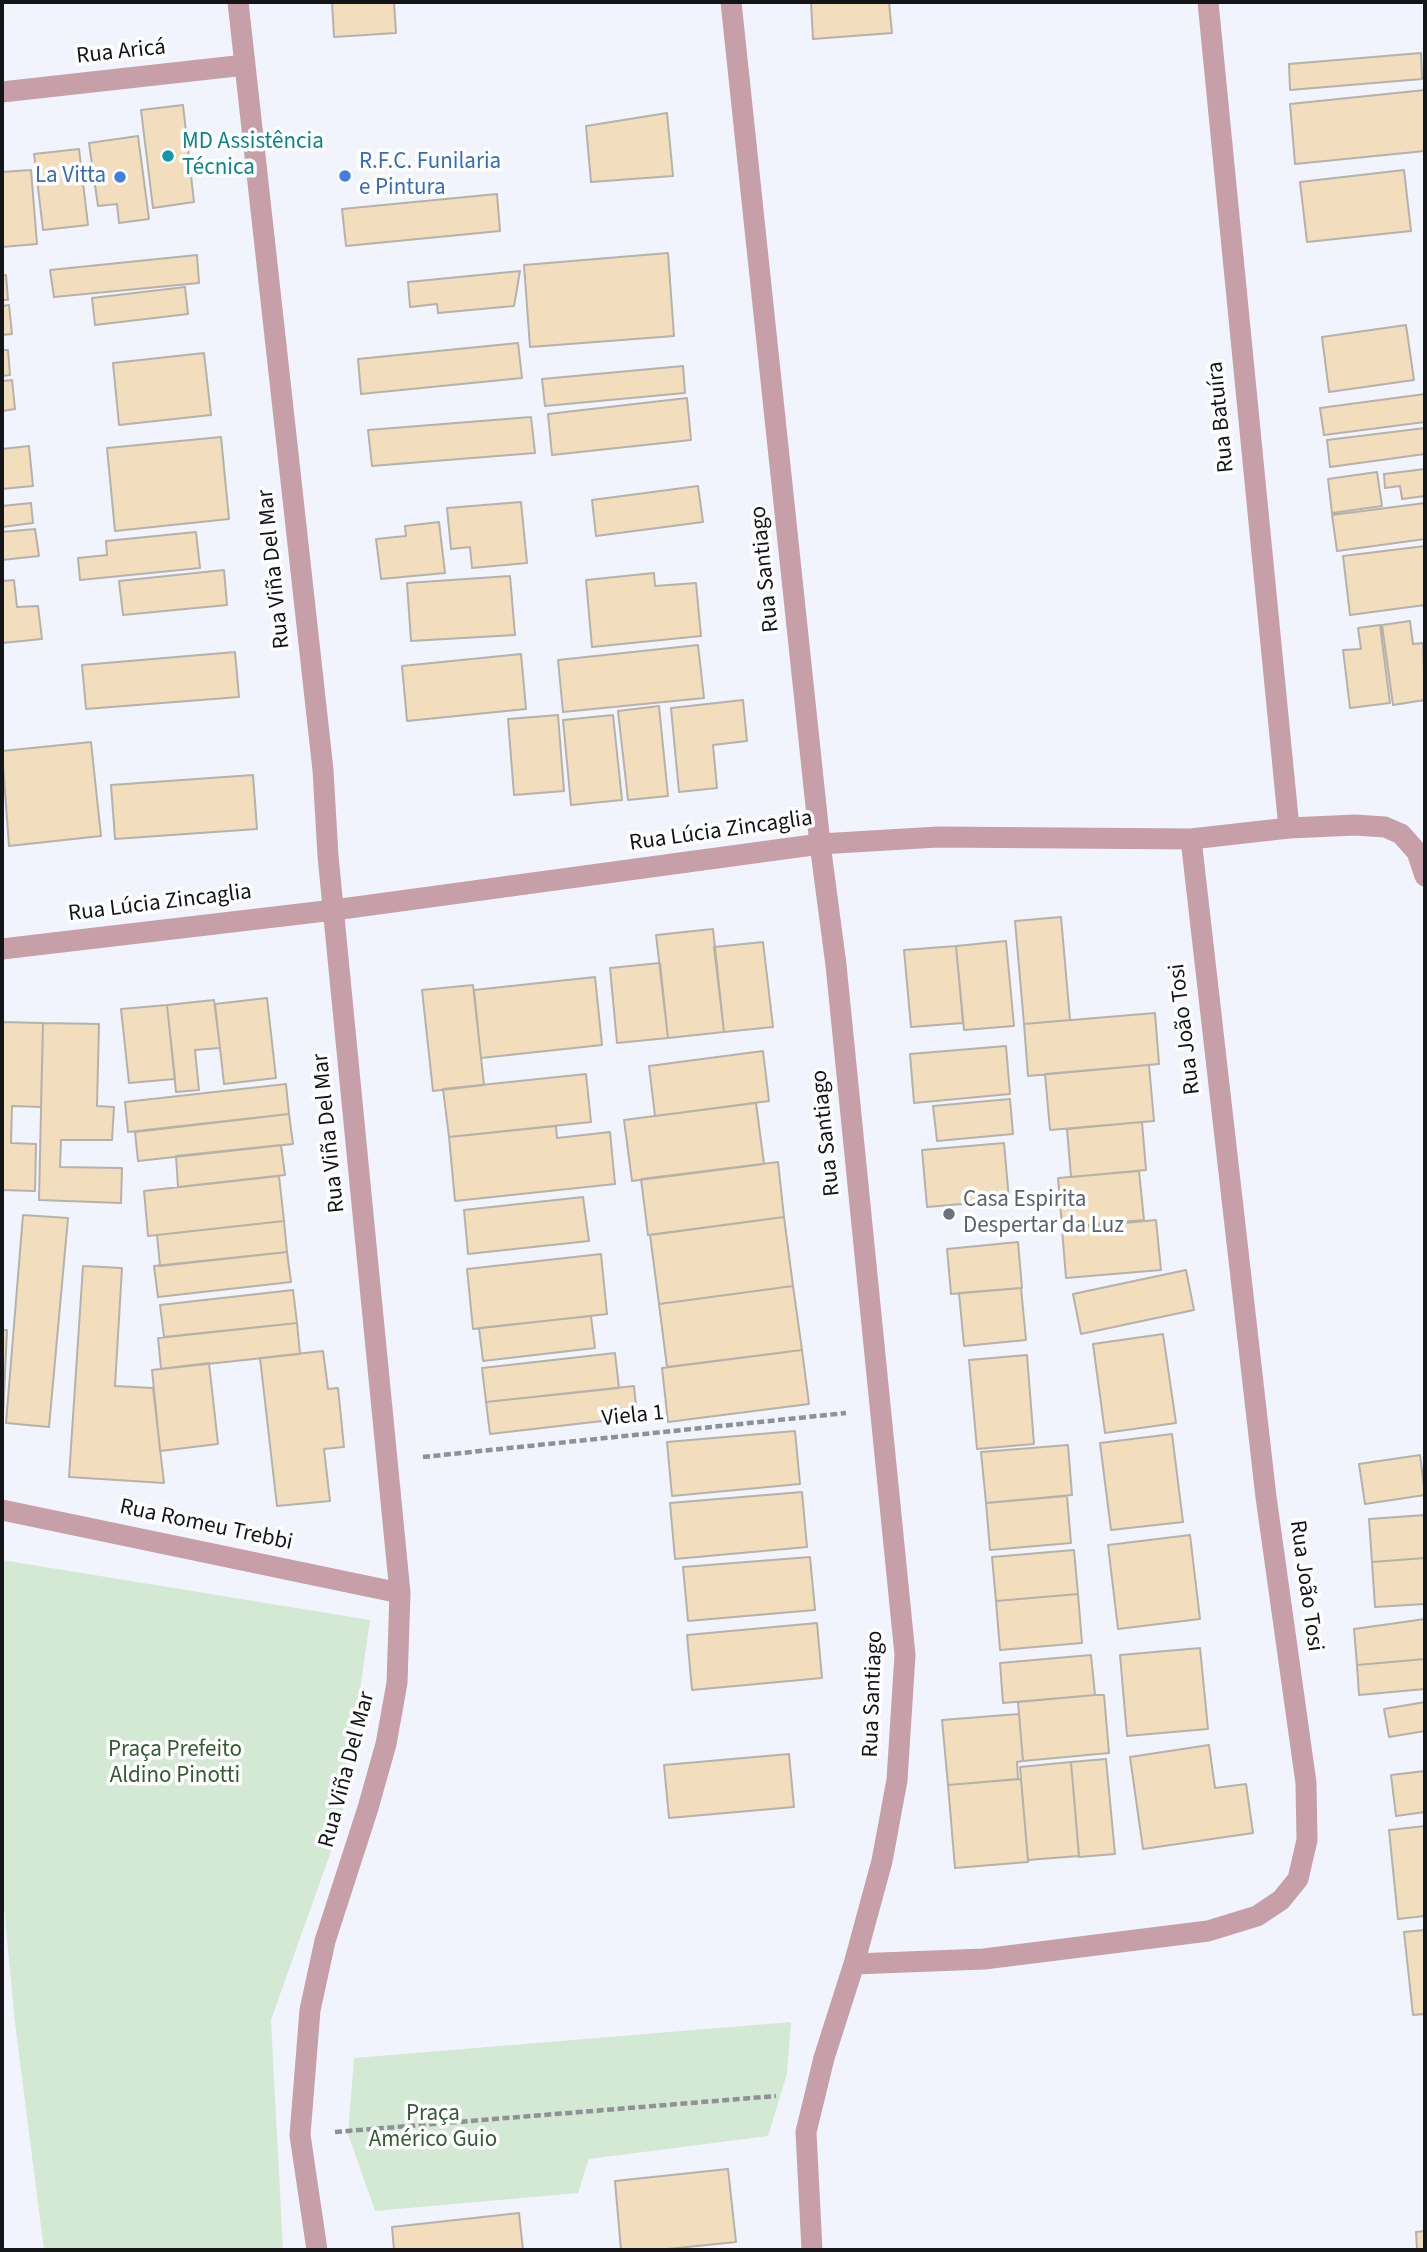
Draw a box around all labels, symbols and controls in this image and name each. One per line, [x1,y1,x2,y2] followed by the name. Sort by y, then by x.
[75,35,167,71] street label: Rua Aricá
[182,129,324,183] place label: MD Assistência Técnica
[160,148,176,164] marker: MD Assistência Técnica
[359,149,501,203] place label: R.F.C. Funilaria e Pintura
[35,163,106,191] place label: La Vitta
[337,168,353,184] marker: R.F.C. Funilaria e Pintura
[112,169,128,185] marker: La Vitta
[1202,360,1242,474] street label: Rua Batuíra
[253,488,297,650] street label: Rua Viña Del Mar
[746,504,786,634] street label: Rua Santiago
[628,805,814,859] street label: Rua Lúcia Zincaglia
[67,879,253,929] street label: Rua Lúcia Zincaglia
[1164,962,1208,1096] street label: Rua João Tosi
[308,1052,352,1214] street label: Rua Viña Del Mar
[807,1068,847,1198] street label: Rua Santiago
[963,1187,1124,1241] place label: Casa Espirita Despertar da Luz
[941,1206,957,1222] marker: Casa Espirita Despertar da Luz
[601,1400,665,1434] street label: Viela 1
[117,1494,295,1558] street label: Rua Romeu Trebbi
[1282,1519,1328,1653] street label: Rua João Tosi
[858,1630,890,1758] street label: Rua Santiago
[314,1689,382,1851] street label: Rua Viña Del Mar
[108,1737,242,1791] park label: Praça Prefeito Aldino Pinotti
[369,2101,497,2155] park label: Praça Américo Guio

